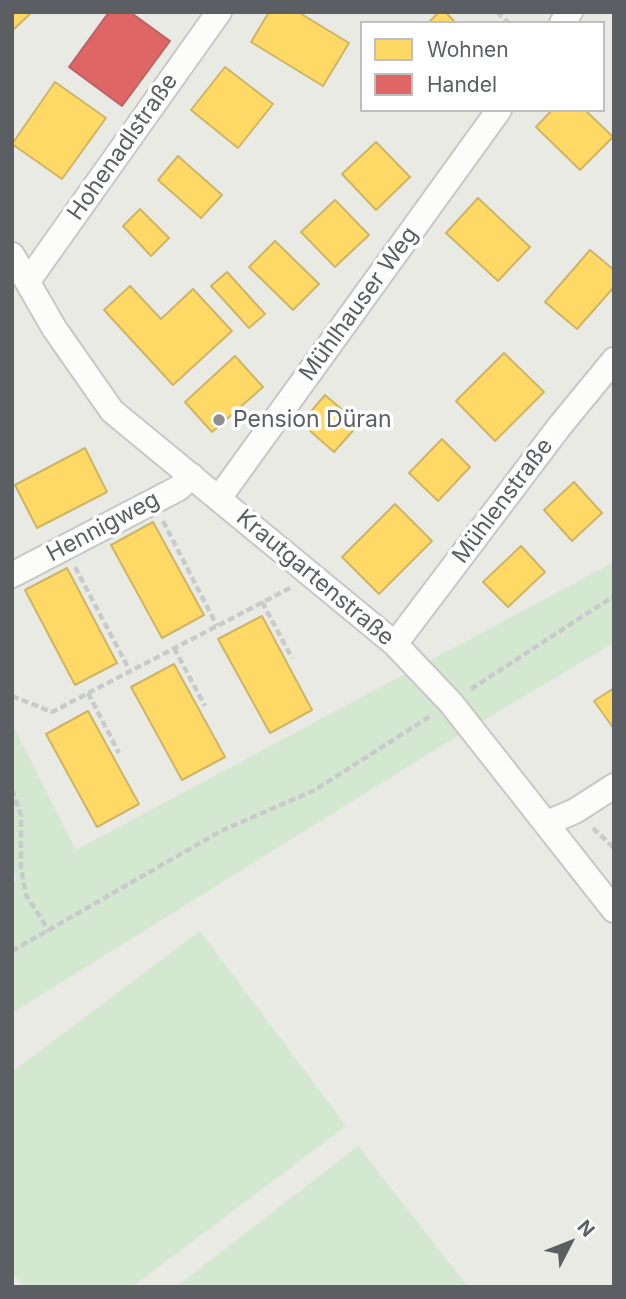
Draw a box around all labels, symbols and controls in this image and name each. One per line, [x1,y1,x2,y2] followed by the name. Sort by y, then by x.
[360,21,605,112] legend
[427,37,509,62] text: Wohnen
[62,68,184,226] street label: Hohenadlstraße
[427,72,497,97] text: Handel
[294,222,424,386] street label: Mühlhauser Weg
[233,406,391,434] place label: Pension Düran
[211,412,227,428] marker: Pension Düran
[447,433,559,569] street label: Mühlenstraße
[42,486,164,568] street label: Hennigweg
[231,504,399,652] street label: Krautgartenstraße
[535,1208,605,1278] north arrow
[573,1216,599,1242] text: N

